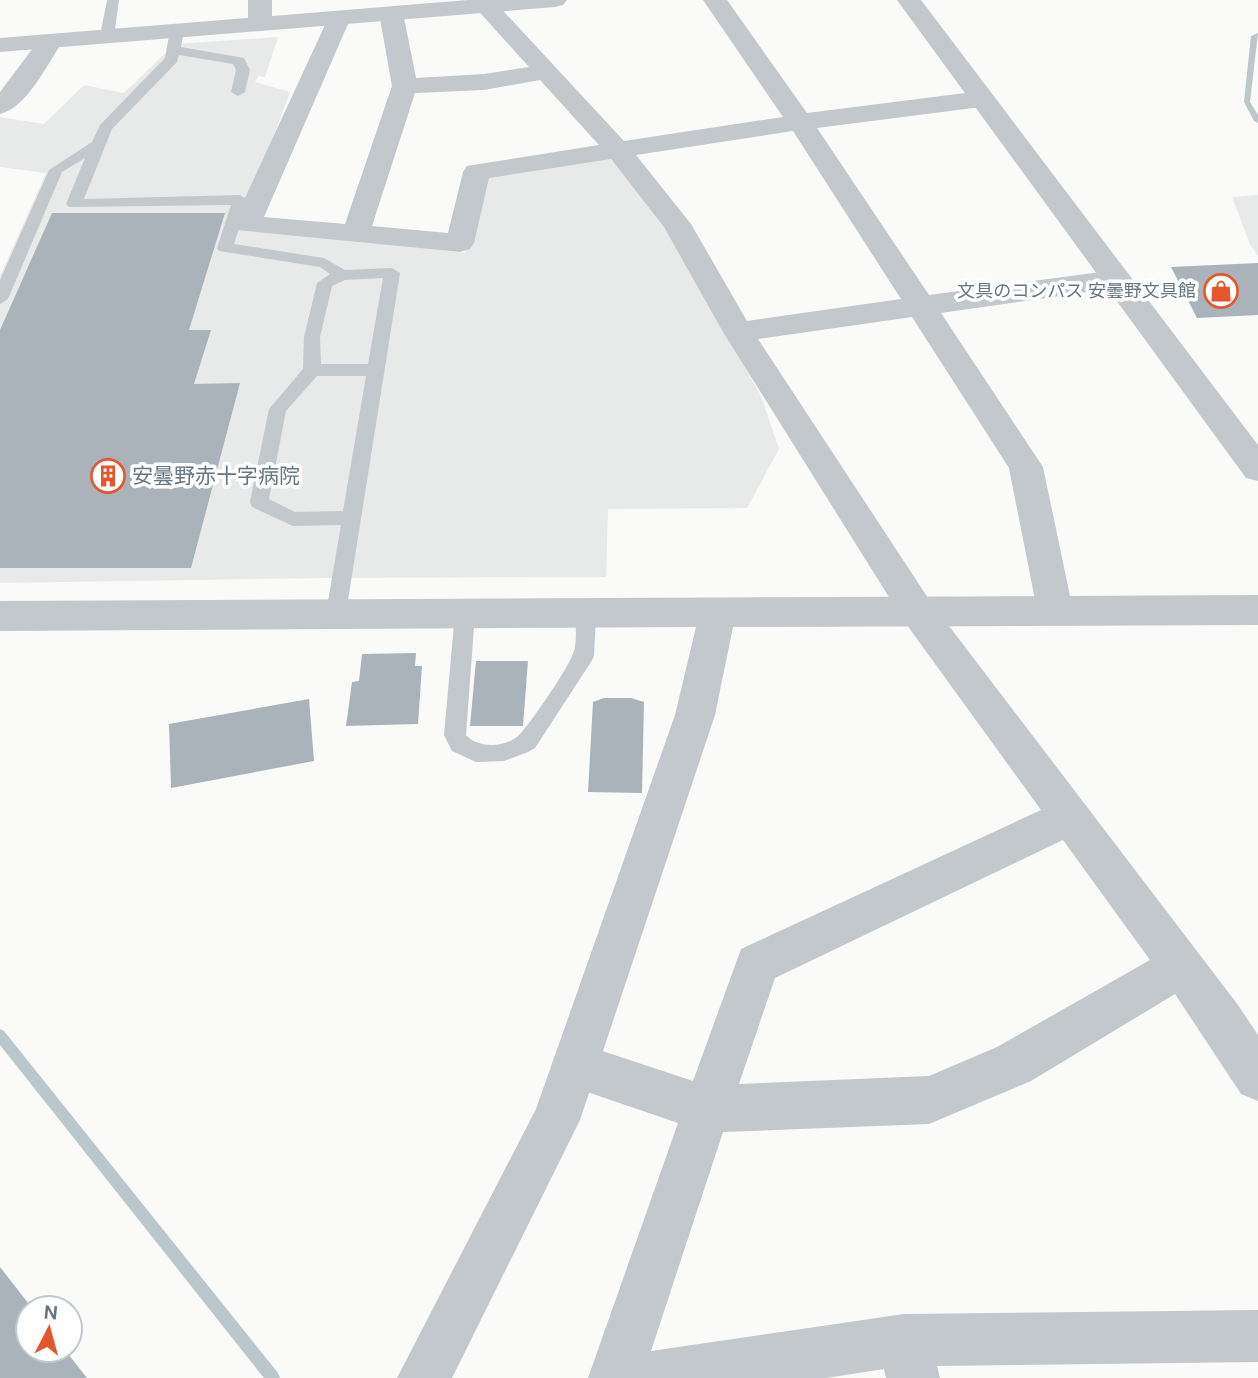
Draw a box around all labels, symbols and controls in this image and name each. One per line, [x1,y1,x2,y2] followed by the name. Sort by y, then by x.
[1202,272,1240,310] shop icon: 文具のコンパス 安曇野文具館
[957,279,1196,303] place label: 文具のコンパス 安曇野文具館
[89,457,127,495] building icon: 安曇野赤十字病院
[132,462,300,490] place label: 安曇野赤十字病院
[14,1294,84,1364] north arrow
[43,1299,59,1326] text: N

